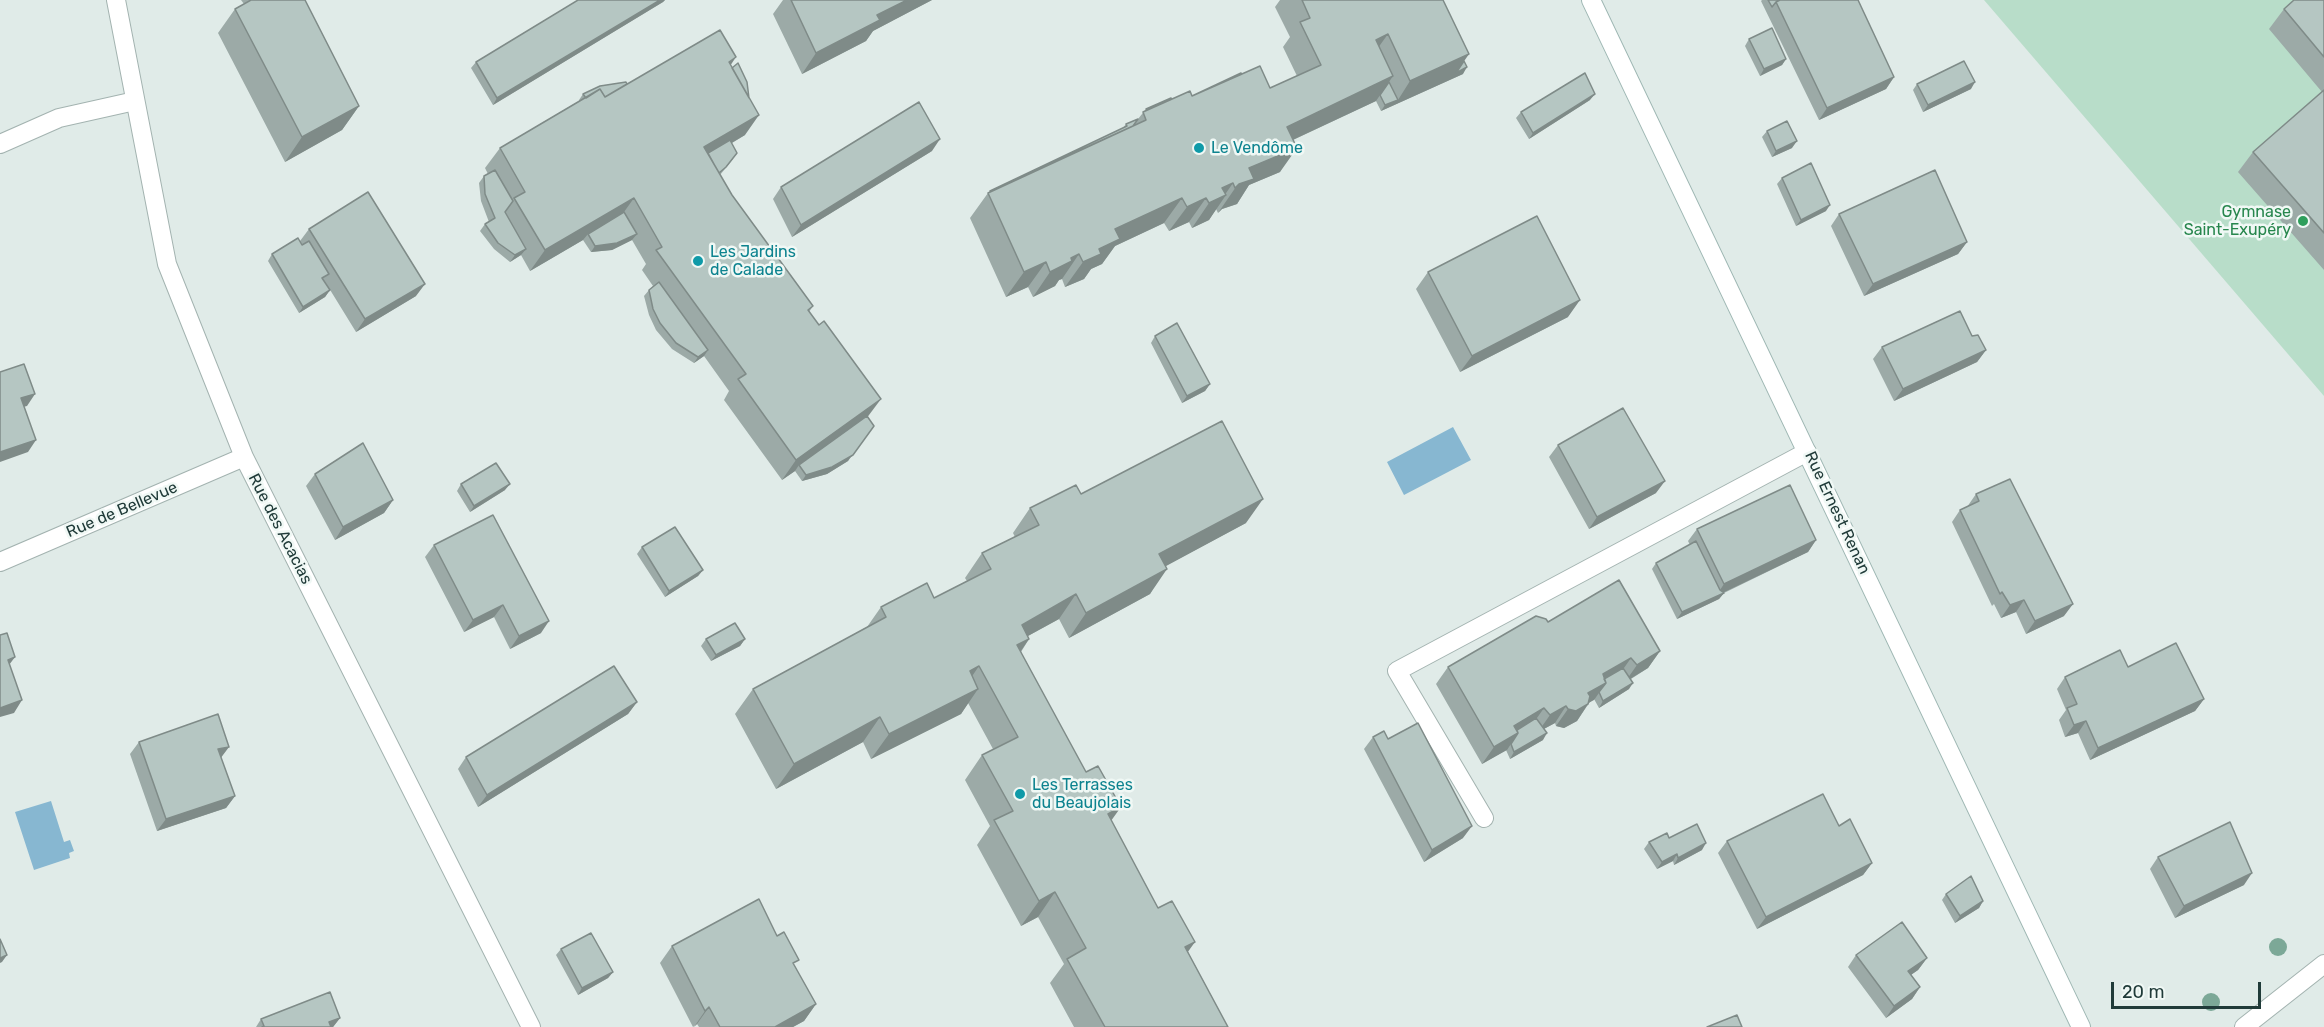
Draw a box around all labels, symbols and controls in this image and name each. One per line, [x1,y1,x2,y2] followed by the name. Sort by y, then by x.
[1211,138,1303,158] place label: Le Vendôme
[1192,141,1206,155] marker: Le Vendôme
[2184,202,2291,240] place label: Gymnase Saint-Exupéry
[2296,214,2310,228] marker: Gymnase Saint-Exupéry
[710,242,796,280] place label: Les Jardins de Calade
[691,254,705,268] marker: Les Jardins de Calade
[1800,449,1874,577] street label: Rue Ernest Renan
[244,470,316,588] street label: Rue des Acacias
[64,478,180,542] street label: Rue de Bellevue
[1032,775,1133,813] place label: Les Terrasses du Beaujolais
[1013,787,1027,801] marker: Les Terrasses du Beaujolais
[2114,970,2264,1008] scale bar
[2122,981,2164,1003] text: 20 m

